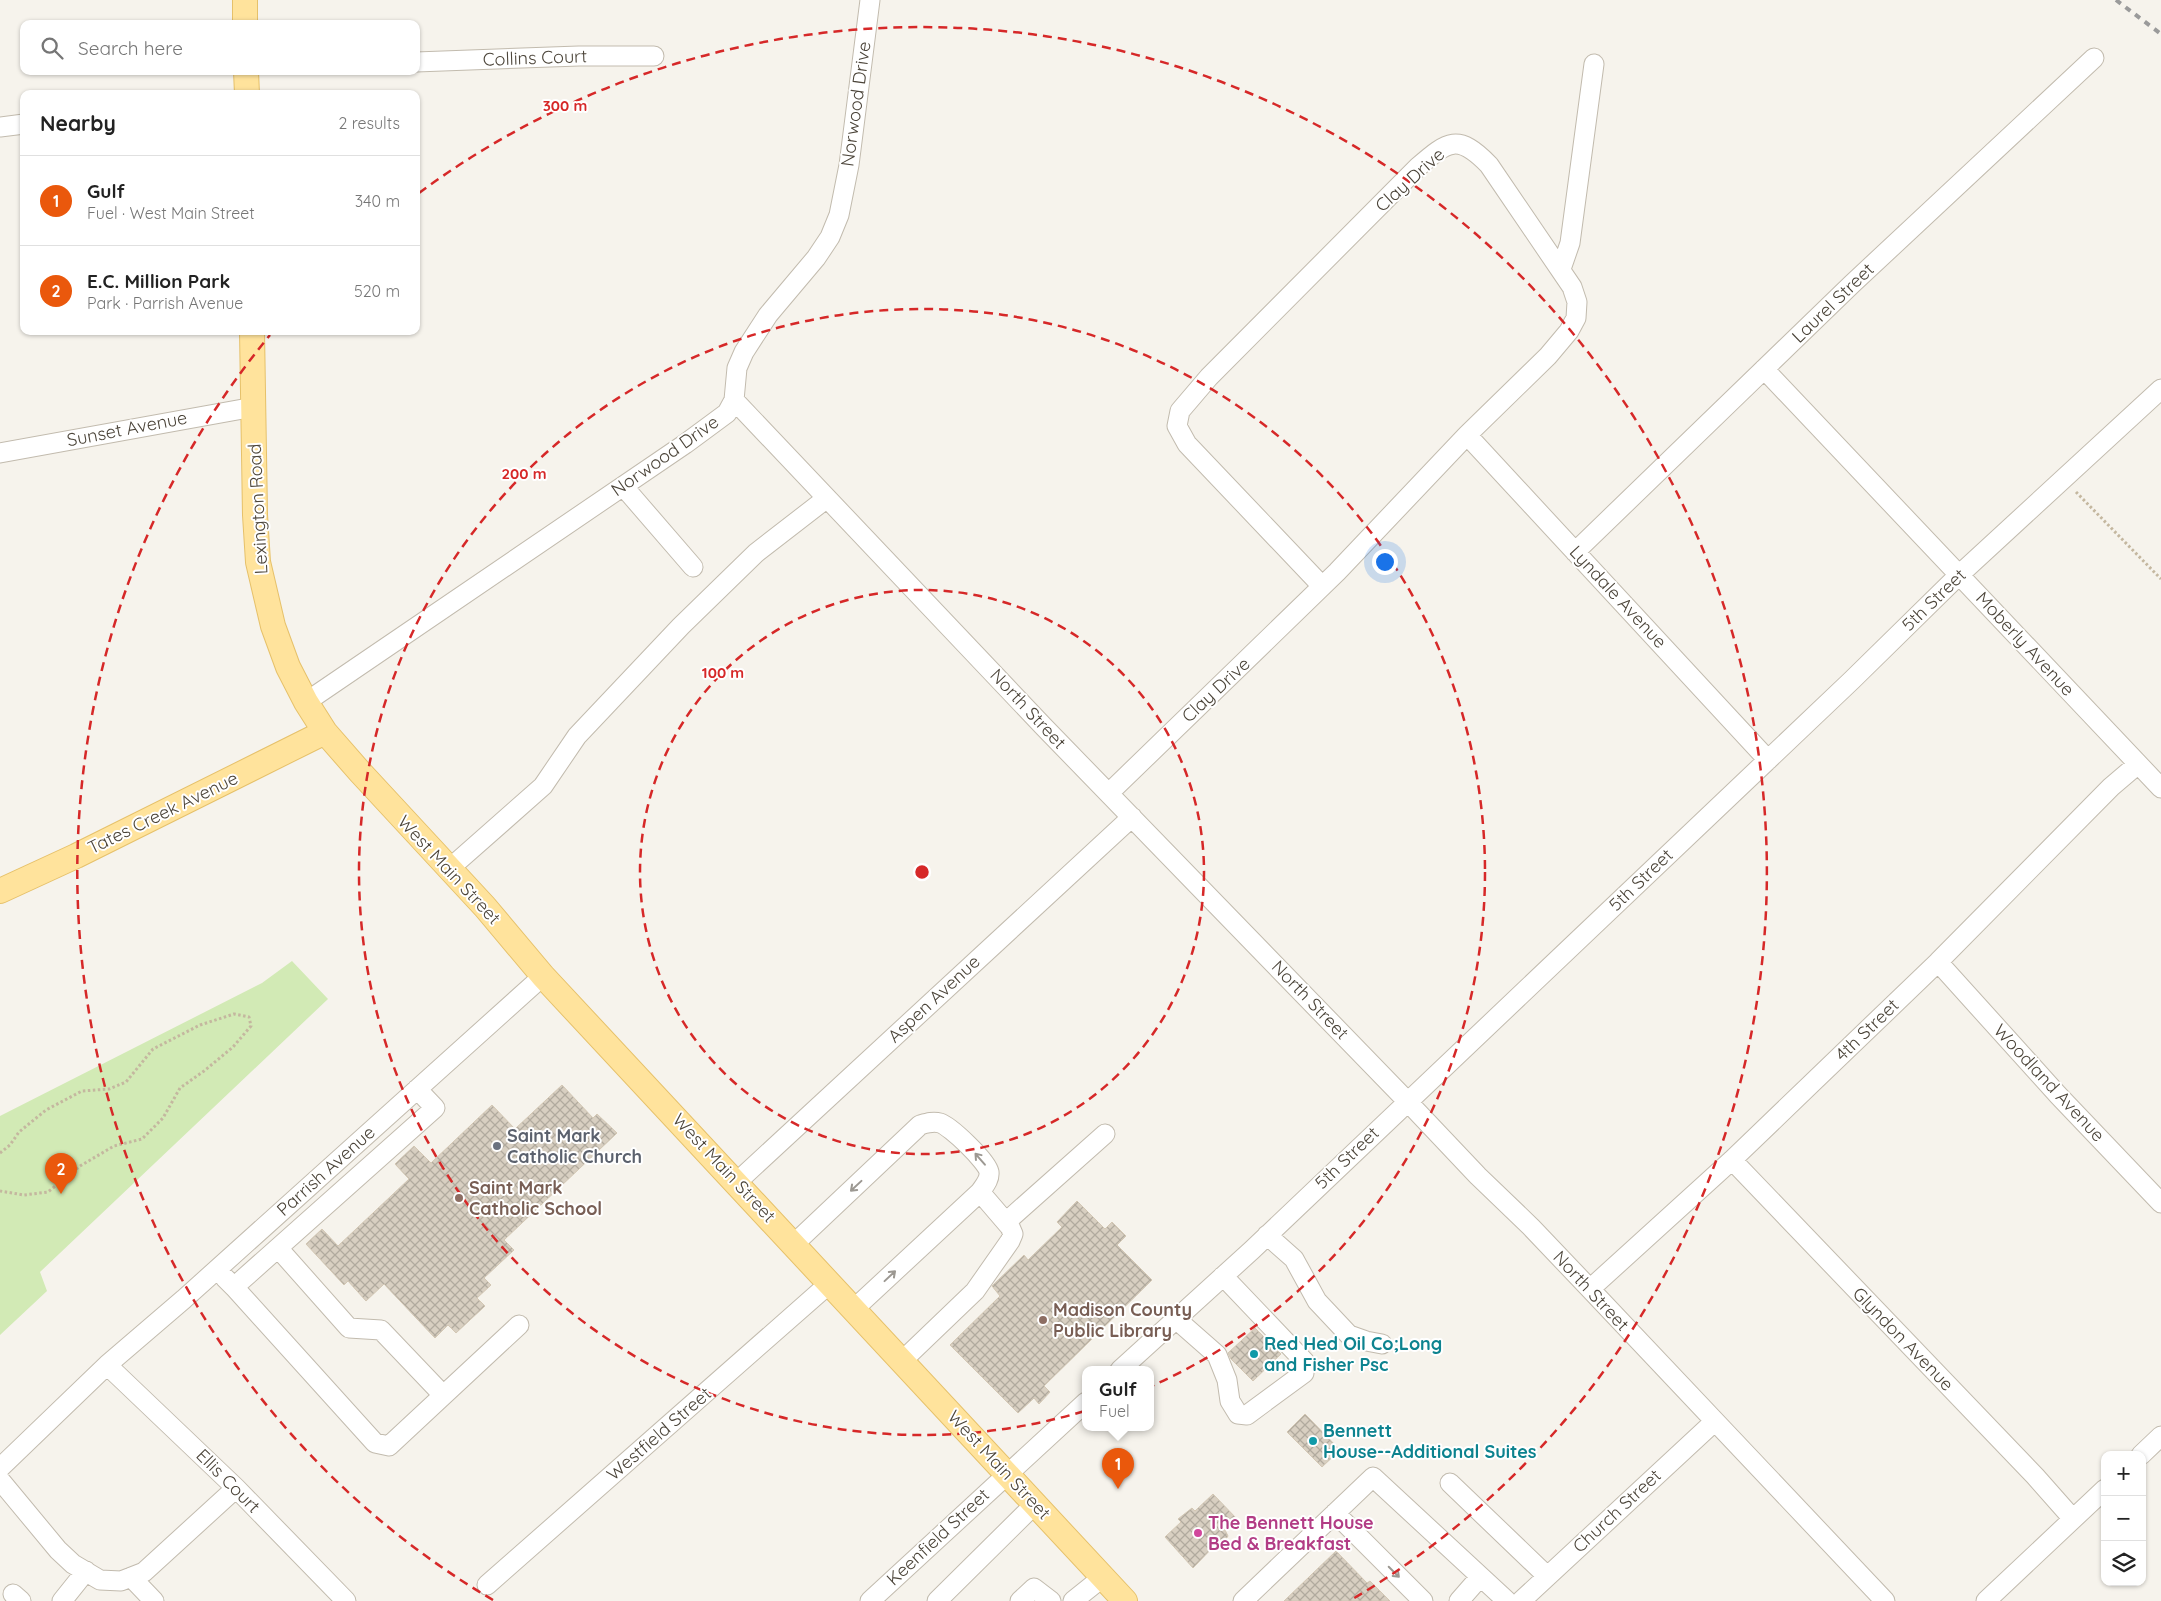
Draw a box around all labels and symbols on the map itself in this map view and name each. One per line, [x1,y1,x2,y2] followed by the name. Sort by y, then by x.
[835,40,876,168] street label: Norwood Drive
[482,44,588,71] street label: Collins Court
[543,96,587,115] text: 300 m
[1370,143,1449,217] street label: Clay Drive
[1787,258,1879,348] street label: Laurel Street
[65,406,189,451] street label: Sunset Avenue
[606,410,723,501] street label: Norwood Drive
[243,443,272,575] street label: Lexington Road
[502,464,547,483] text: 200 m
[1565,540,1672,653] street label: Lyndale Avenue
[1372,549,1398,575] your location
[1897,563,1971,636] street label: 5th Street
[1971,587,2080,701] street label: Moberly Avenue
[1177,652,1255,727] street label: Clay Drive
[702,663,744,682] text: 100 m
[985,664,1071,754] street label: North Street
[84,766,242,859] street label: Tates Creek Avenue
[393,810,506,929] street label: West Main Street
[1604,843,1678,916] street label: 5th Street
[913,863,931,881] centre of rings
[883,950,985,1047] street label: Aspen Avenue
[1267,955,1354,1044] street label: North Street
[1830,994,1903,1066] street label: 4th Street
[1989,1019,2110,1146] street label: Woodland Avenue
[668,1108,781,1227] street label: West Main Street
[272,1120,380,1221] street label: Parrish Avenue
[1310,1121,1384,1194] street label: 5th Street
[507,1124,642,1168] place label: Saint Mark Catholic Church
[491,1140,503,1152] marker: Saint Mark Catholic Church
[974,1152,985,1165] one-way arrow
[45,1153,77,1194] pin: 2
[469,1176,602,1220] place label: Saint Mark Catholic School
[849,1180,862,1192] one-way arrow
[453,1192,465,1204] marker: Saint Mark Catholic School
[1548,1246,1634,1336] street label: North Street
[883,1270,896,1282] one-way arrow
[1848,1282,1959,1395] street label: Glyndon Avenue
[1053,1298,1192,1342] place label: Madison County Public Library
[1037,1314,1049,1326] marker: Madison County Public Library
[1264,1332,1442,1376] place label: Red Hed Oil Co;Long and Fisher Psc
[1248,1348,1260,1360] marker: Red Hed Oil Co;Long and Fisher Psc
[602,1382,716,1485] street label: Westfield Street
[943,1405,1056,1524] street label: West Main Street
[1323,1419,1537,1463] place label: Bennett House--Additional Suites
[1307,1435,1319,1447] marker: Bennett House--Additional Suites
[191,1444,265,1518] street label: Ellis Court
[1102,1448,1134,1489] pin: 1
[1568,1464,1666,1557] street label: Church Street
[882,1483,994,1590] street label: Keenfield Street
[1208,1511,1374,1555] place label: The Bennett House Bed & Breakfast
[1192,1527,1204,1539] marker: The Bennett House Bed & Breakfast
[1388,1566,1400,1578] one-way arrow

